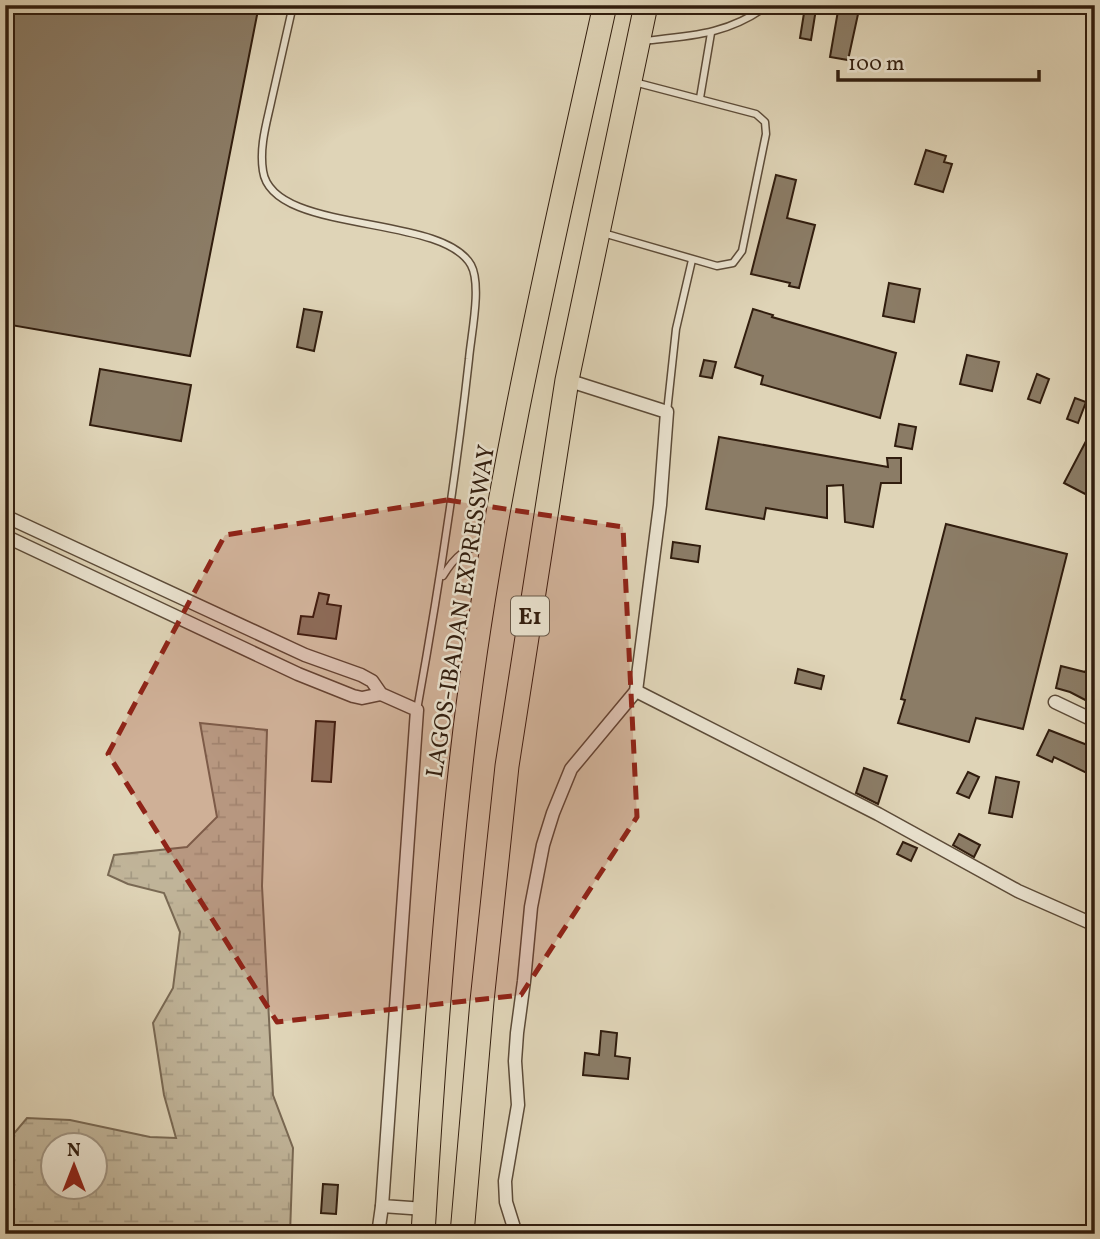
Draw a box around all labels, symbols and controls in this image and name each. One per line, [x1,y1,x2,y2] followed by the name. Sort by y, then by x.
[838,38,1039,82] scale bar
[848,50,905,79] text: 100 m
[419,442,505,780] street label: LAGOS-IBADAN EXPRESSWAY
[511,596,549,636] road number: E1
[38,1130,108,1200] north arrow
[67,1138,81,1164] text: N

